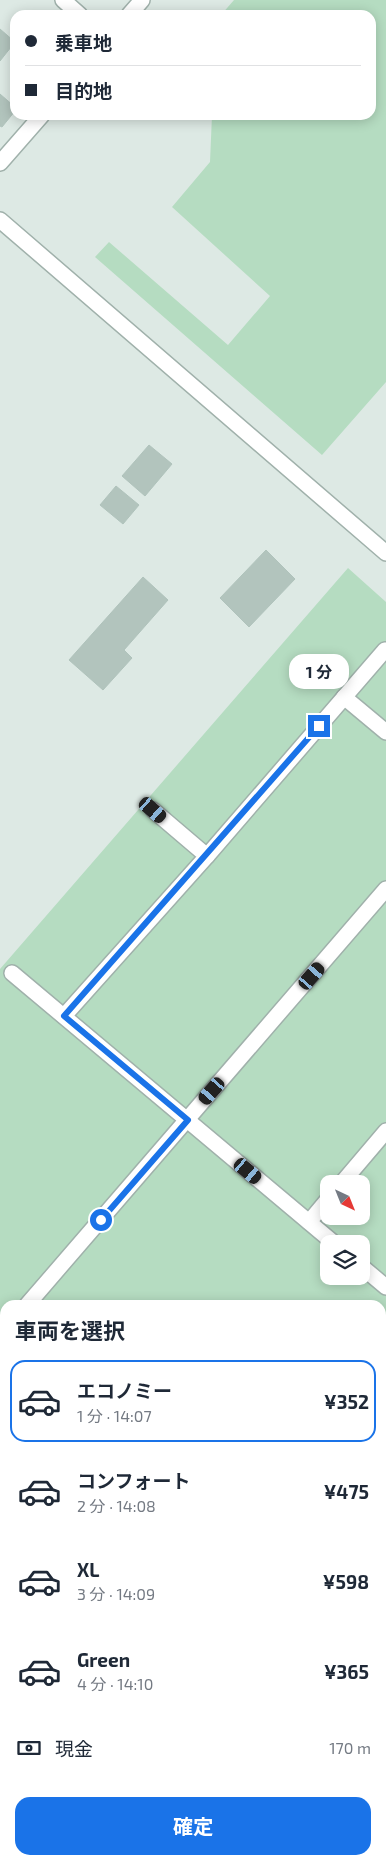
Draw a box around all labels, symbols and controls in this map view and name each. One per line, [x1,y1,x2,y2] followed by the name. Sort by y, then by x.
[55,31,112,54] text: 乗車地
[55,79,112,102] text: 目的地
[289,654,349,688] callout: 1 分
[306,662,332,681] text: 1 分
[308,715,330,737] route end
[136,794,169,826] car
[296,960,327,992] car
[196,1075,227,1107] car
[231,1156,264,1186] car
[320,1175,370,1225] north arrow
[320,1175,370,1285] map controls
[90,1209,112,1231] route start
[320,1235,370,1285] button: layers
[15,1317,125,1343] text: 車両を選択
[17,1379,62,1424] icon: car
[77,1379,172,1402] text: エコノミー
[324,1390,369,1413] text: ¥352
[77,1406,152,1425] text: 1 分 · 14:07
[17,1469,62,1514] icon: car
[77,1469,190,1492] text: コンフォート
[324,1480,369,1503] text: ¥475
[77,1496,156,1515] text: 2 分 · 14:08
[77,1558,99,1581] text: XL
[17,1559,62,1604] icon: car
[323,1570,369,1593] text: ¥598
[77,1584,155,1603] text: 3 分 · 14:09
[77,1648,130,1671] text: Green
[17,1649,62,1694] icon: car
[324,1660,369,1683] text: ¥365
[77,1674,153,1693] text: 4 分 · 14:10
[15,1734,43,1762] icon: cash
[55,1737,93,1760] text: 現金
[329,1738,371,1757] text: 170 m
[15,1797,371,1855] button: 確定

